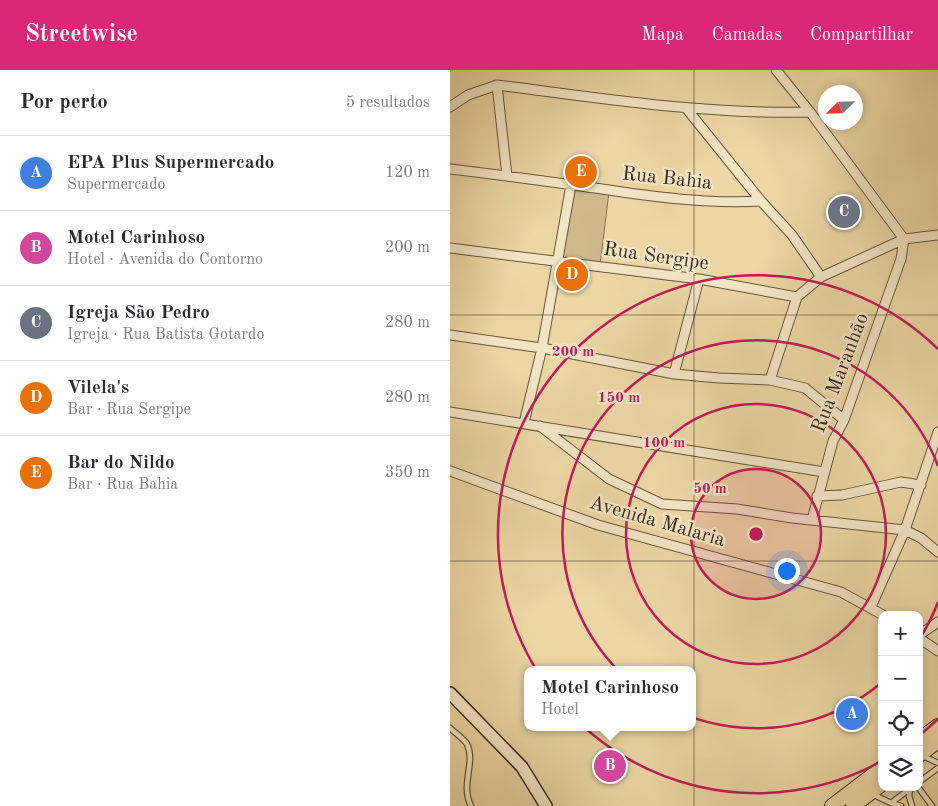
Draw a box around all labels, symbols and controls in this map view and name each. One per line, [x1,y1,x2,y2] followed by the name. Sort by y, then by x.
[25,23,138,47] text: Streetwise
[642,26,684,44] text: Mapa
[712,26,782,44] text: Camadas
[810,26,913,44] text: Compartilhar
[818,85,863,130] north arrow
[20,92,108,113] text: Por perto
[346,95,430,111] text: 5 resultados
[565,153,597,191] pin: E
[67,154,274,173] text: EPA Plus Supermercado
[621,164,713,194] street label: Rua Bahia
[30,165,42,181] text: A
[385,165,430,181] text: 120 m
[67,177,165,193] text: Supermercado
[828,193,860,231] pin: C
[67,229,205,248] text: Motel Carinhoso
[30,240,42,256] text: B
[385,240,430,256] text: 200 m
[602,240,710,274] street label: Rua Sergipe
[67,252,263,268] text: Hotel · Avenida do Contorno
[556,256,588,294] pin: D
[67,304,210,323] text: Igreja São Pedro
[809,310,873,436] street label: Rua Maranhão
[31,315,41,331] text: C
[385,315,430,331] text: 280 m
[67,327,264,343] text: Igreja · Rua Batista Gotardo
[552,345,594,360] text: 200 m
[67,379,129,398] text: Vilela's
[30,390,42,406] text: D
[385,390,430,406] text: 280 m
[598,391,640,406] text: 150 m
[67,402,191,418] text: Bar · Rua Sergipe
[643,436,685,451] text: 100 m
[67,454,175,473] text: Bar do Nildo
[30,465,42,481] text: E
[385,465,430,481] text: 350 m
[67,477,178,493] text: Bar · Rua Bahia
[693,482,727,497] text: 50 m
[587,493,727,551] street label: Avenida Malaria
[747,525,765,543] centre of rings
[774,558,800,584] your location
[878,611,923,791] map controls
[878,611,923,656] button: +
[878,656,923,701] button: −
[524,666,696,731] popup
[541,679,679,698] text: Motel Carinhoso
[836,695,868,733] pin: A
[878,701,923,746] button: locate
[541,702,579,718] text: Hotel
[878,746,923,791] button: layers
[594,747,626,785] pin: B

